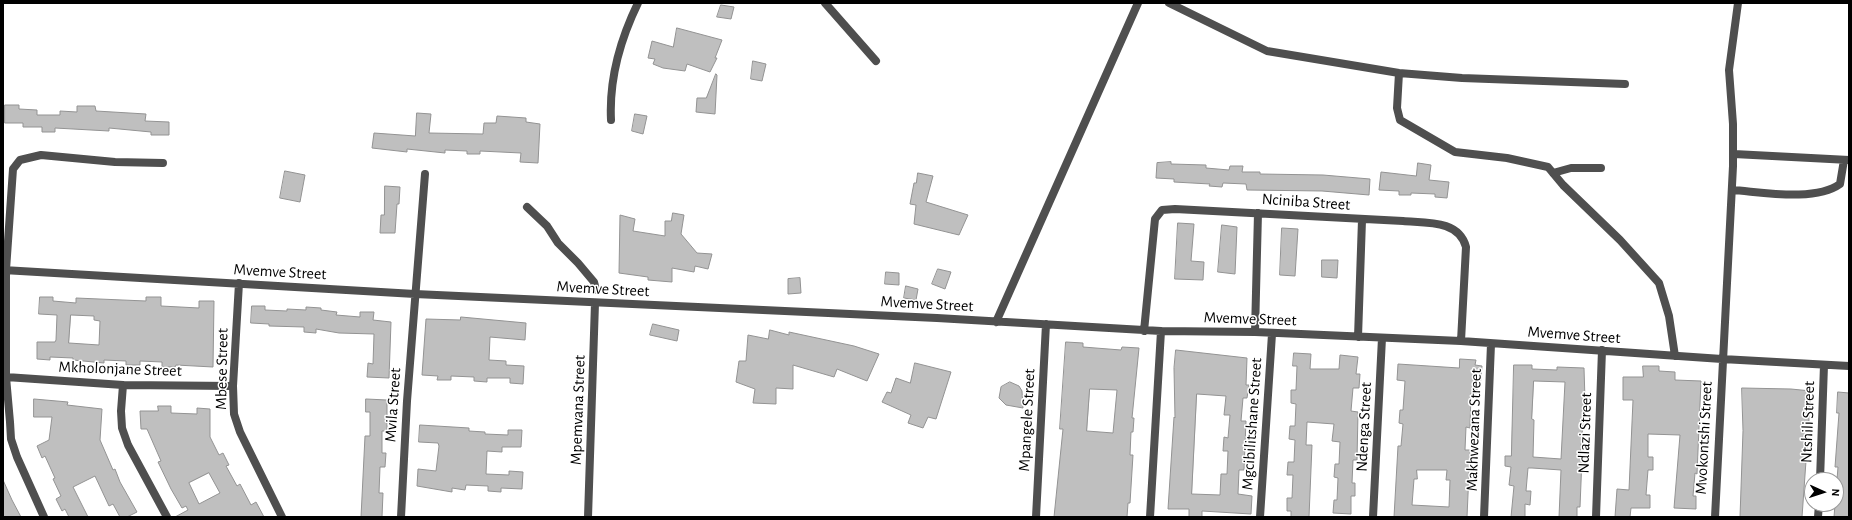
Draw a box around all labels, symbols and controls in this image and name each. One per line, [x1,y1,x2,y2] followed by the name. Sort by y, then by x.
[1261,189,1351,215] street label: Nciniba Street
[233,260,327,284] street label: Mvemve Street
[556,277,650,301] street label: Mvemve Street
[880,292,974,316] street label: Mvemve Street
[1203,308,1297,330] street label: Mvemve Street
[1527,322,1621,348] street label: Mvemve Street
[212,328,232,410] street label: Mbese Street
[566,355,590,465] street label: Mpemvana Street
[58,357,182,381] street label: Mkholonjane Street
[1238,357,1266,491] street label: Mgcibilitshane Street
[381,367,405,443] street label: Mvila Street
[1015,368,1039,472] street label: Mpangele Street
[1462,368,1486,492] street label: Makhwezana Street
[1691,381,1717,495] street label: Mvokontshi Street
[1797,381,1819,463] street label: Ntshili Street
[1352,382,1376,472] street label: Ndenga Street
[1574,392,1596,474] street label: Ndlazi Street
[1804,472,1844,512] north arrow
[1830,488,1841,497] text: N

